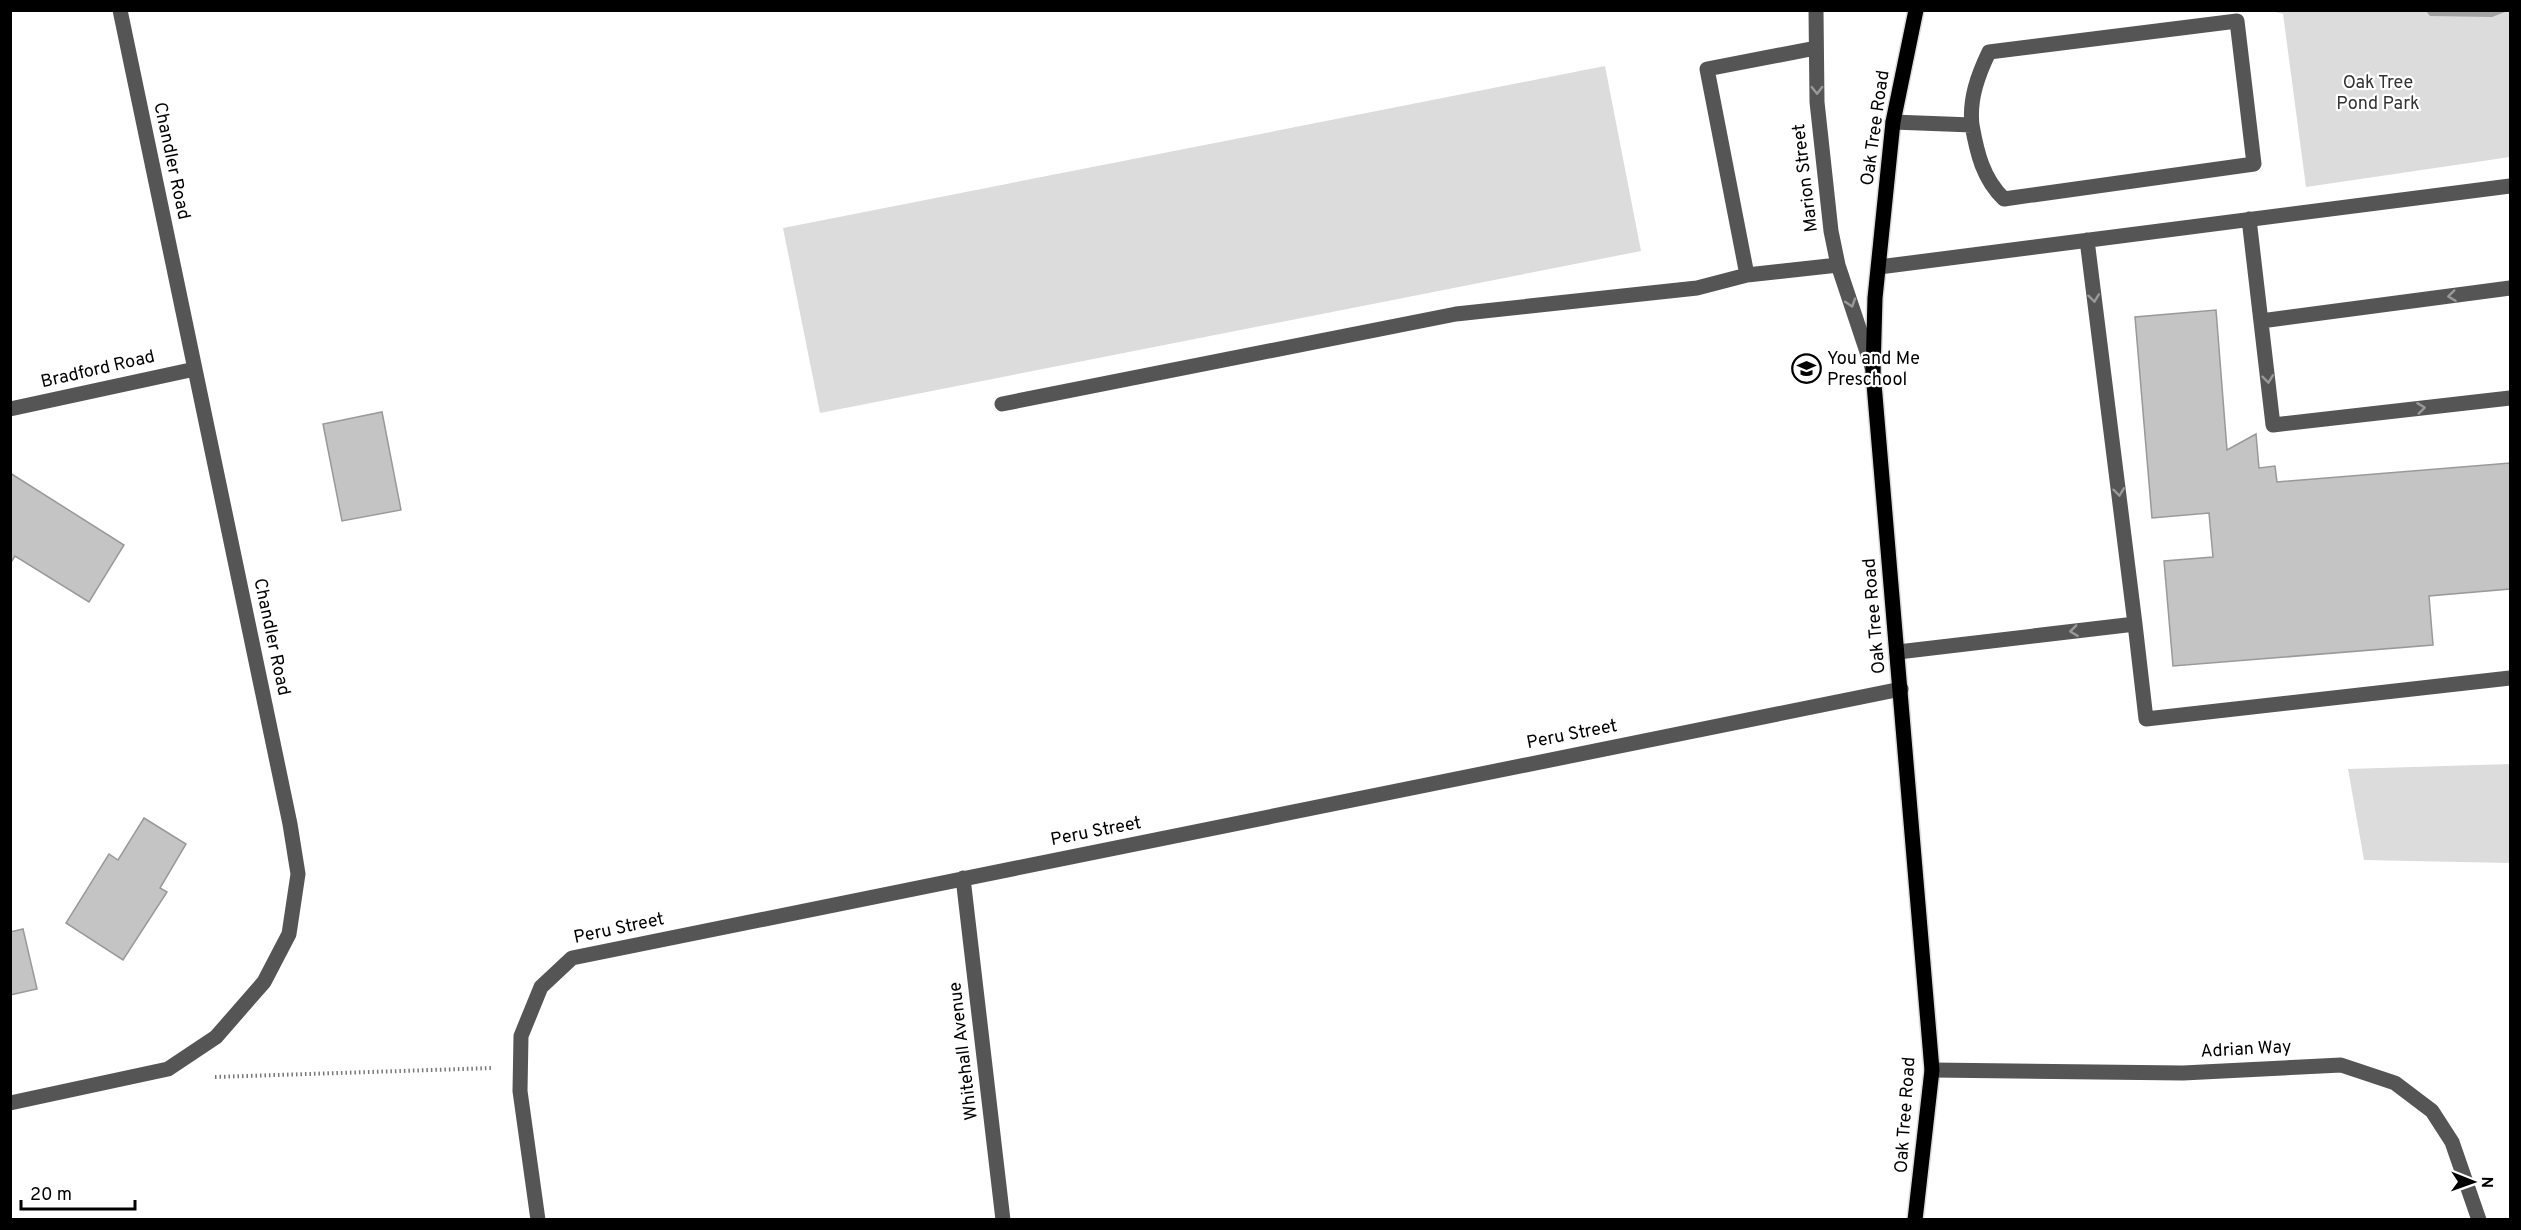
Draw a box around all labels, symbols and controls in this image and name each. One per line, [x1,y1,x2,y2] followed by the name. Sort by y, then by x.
[1857,69,1895,187] street label: Oak Tree Road
[2336,72,2420,116] park label: Oak Tree Pond Park
[1810,85,1823,94] one-way arrow
[147,100,195,222] street label: Chandler Road
[1788,123,1824,233] street label: Marion Street
[2448,289,2457,301] one-way arrow
[2088,294,2100,303] one-way arrow
[1843,297,1856,307] one-way arrow
[39,346,157,394] street label: Bradford Road
[1827,348,1920,392] place label: You and Me Preschool
[1790,353,1822,385] school or university icon: You and Me Preschool
[2261,374,2274,383] one-way arrow
[2416,402,2425,415] one-way arrow
[2112,487,2124,496] one-way arrow
[1858,557,1892,675] street label: Oak Tree Road
[247,576,295,698] street label: Chandler Road
[2070,625,2079,637] one-way arrow
[1525,715,1619,755] street label: Peru Street
[1049,812,1143,852] street label: Peru Street
[572,908,666,950] street label: Peru Street
[944,981,984,1121] street label: Whitehall Avenue
[2200,1036,2292,1064] street label: Adrian Way
[1890,1056,1922,1174] street label: Oak Tree Road
[2443,1152,2503,1212] north arrow
[21,1173,135,1211] scale bar
[2476,1176,2496,1188] text: N
[30,1184,72,1207] text: 20 m

